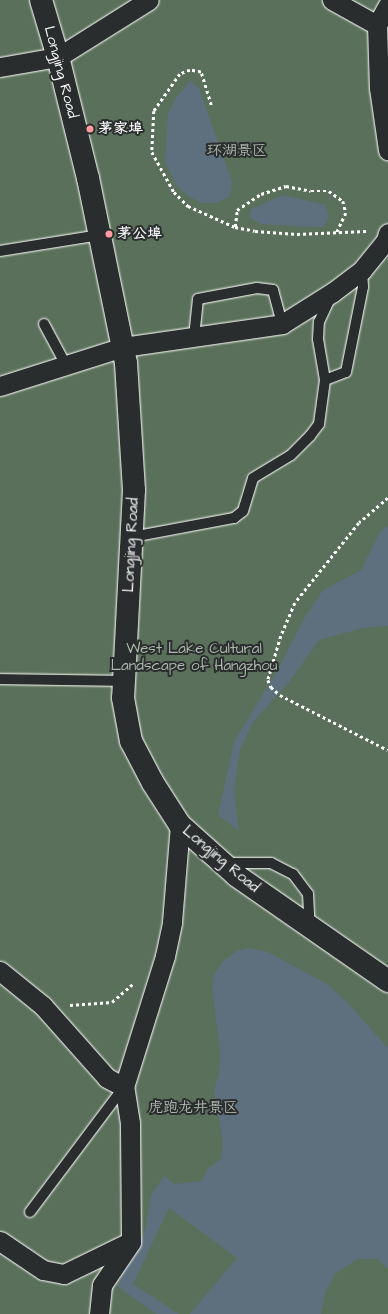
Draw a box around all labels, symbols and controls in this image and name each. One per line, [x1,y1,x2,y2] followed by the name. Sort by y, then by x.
[40,24,82,120] street label: Longjing Road
[98,120,143,138] place label: 茅家埠
[85,124,95,134] marker: 茅家埠
[207,142,267,160] park label: 环湖景区
[117,225,162,243] place label: 茅公埠
[104,229,114,239] marker: 茅公埠
[120,497,142,593] street label: Longjing Road
[111,639,277,674] park label: West Lake Cultural Landscape of Hangzhou
[179,822,263,896] street label: Longjing Road
[148,1099,238,1117] park label: 虎跑龙井景区

